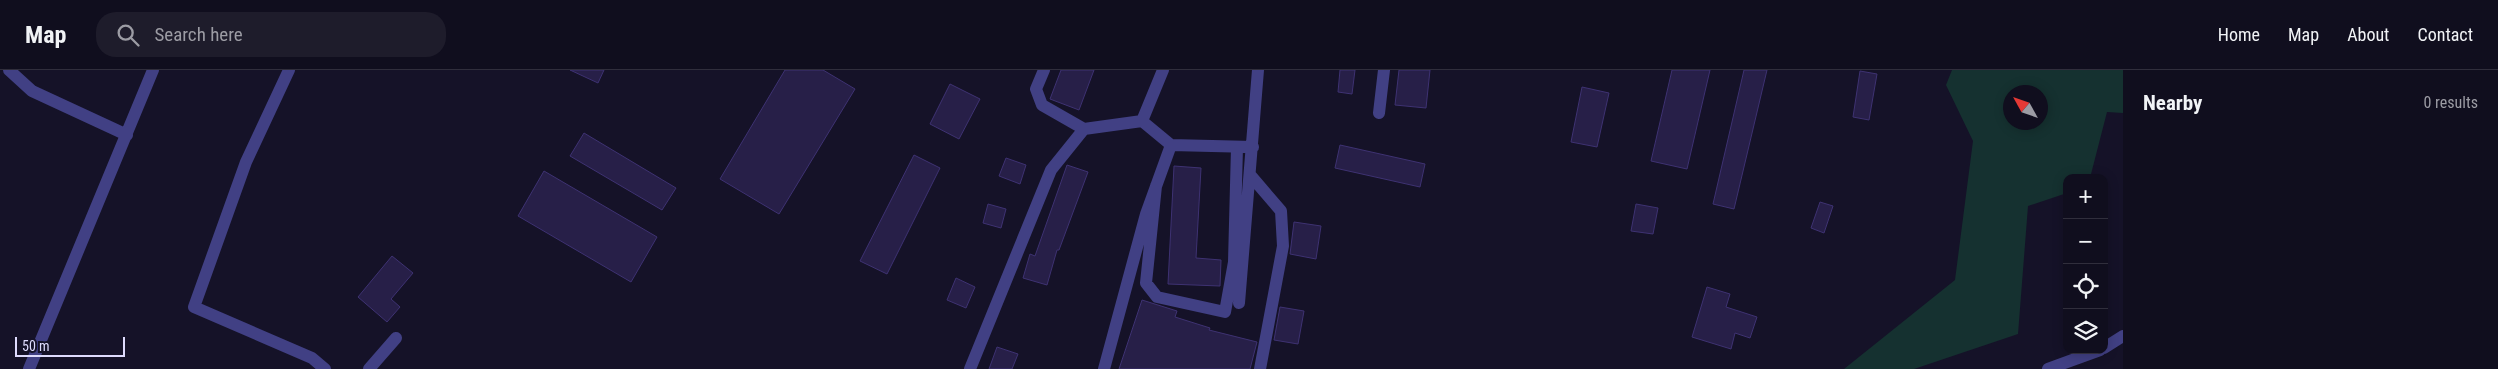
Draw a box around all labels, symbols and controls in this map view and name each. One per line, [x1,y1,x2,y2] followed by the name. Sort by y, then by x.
[96,12,446,57] search box
[25,21,66,49] text: Map
[114,21,142,49] icon: search
[154,23,243,46] text: Search here
[2218,24,2260,45] text: Home
[2288,24,2319,45] text: Map
[2347,24,2389,45] text: About
[2417,24,2473,45] text: Contact
[2003,85,2048,130] north arrow
[2143,91,2202,115] text: Nearby
[2423,93,2478,112] text: 0 results
[2063,174,2108,354] map controls
[2063,174,2108,219] button: +
[2063,219,2108,264] button: −
[2063,264,2108,309] button: locate
[2063,309,2108,354] button: layers
[15,334,125,357] scale bar
[22,338,50,354] text: 50 m

